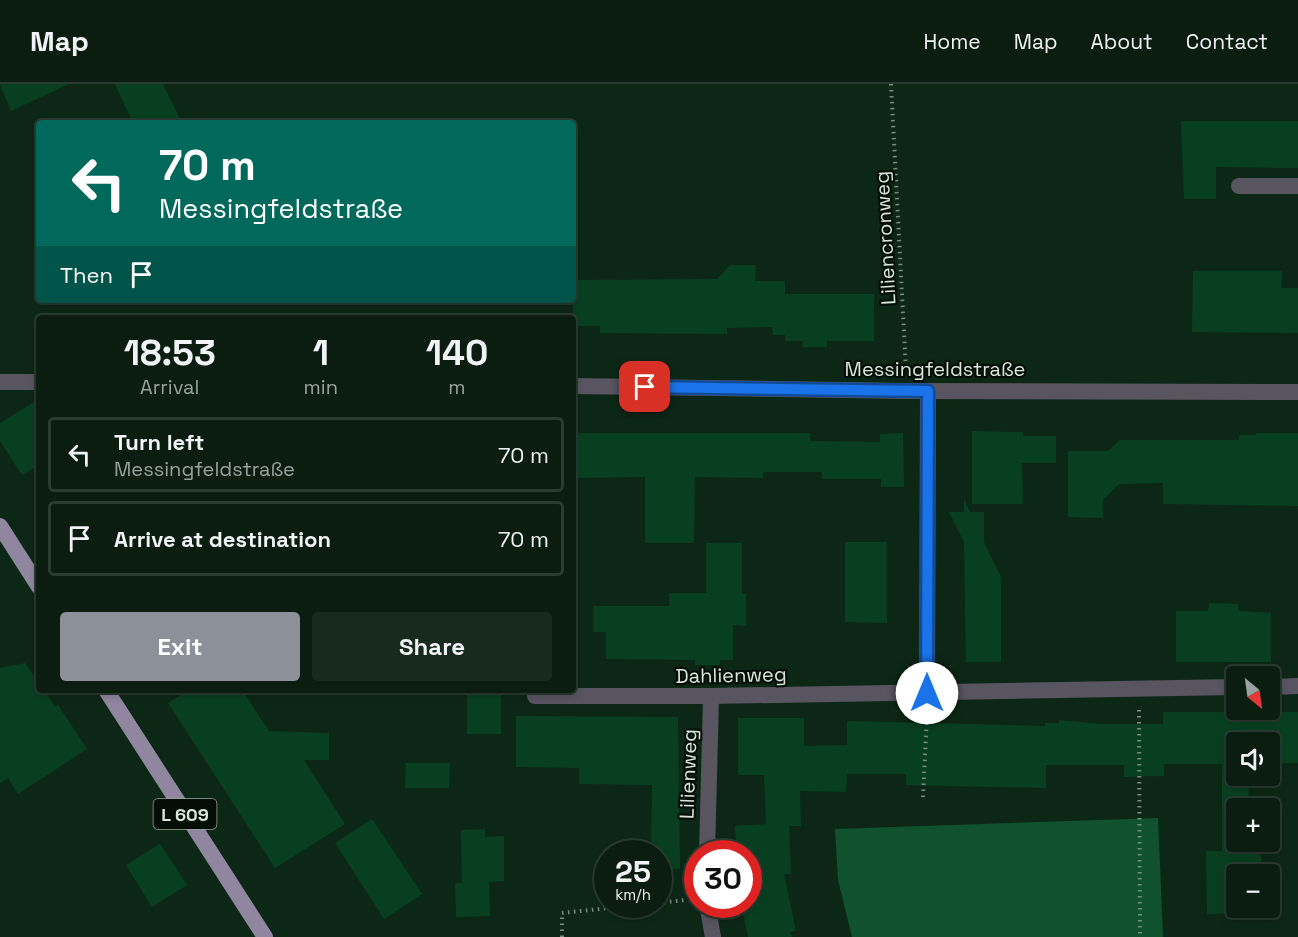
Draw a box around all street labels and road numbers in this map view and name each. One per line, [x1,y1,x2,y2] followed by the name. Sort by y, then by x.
[869,170,901,306] street label: Liliencronweg
[845,356,1025,382] street label: Messingfeldstraße
[675,661,787,689] street label: Dahlienweg
[673,729,703,819] street label: Lilienweg
[154,799,216,829] road number: L 609

